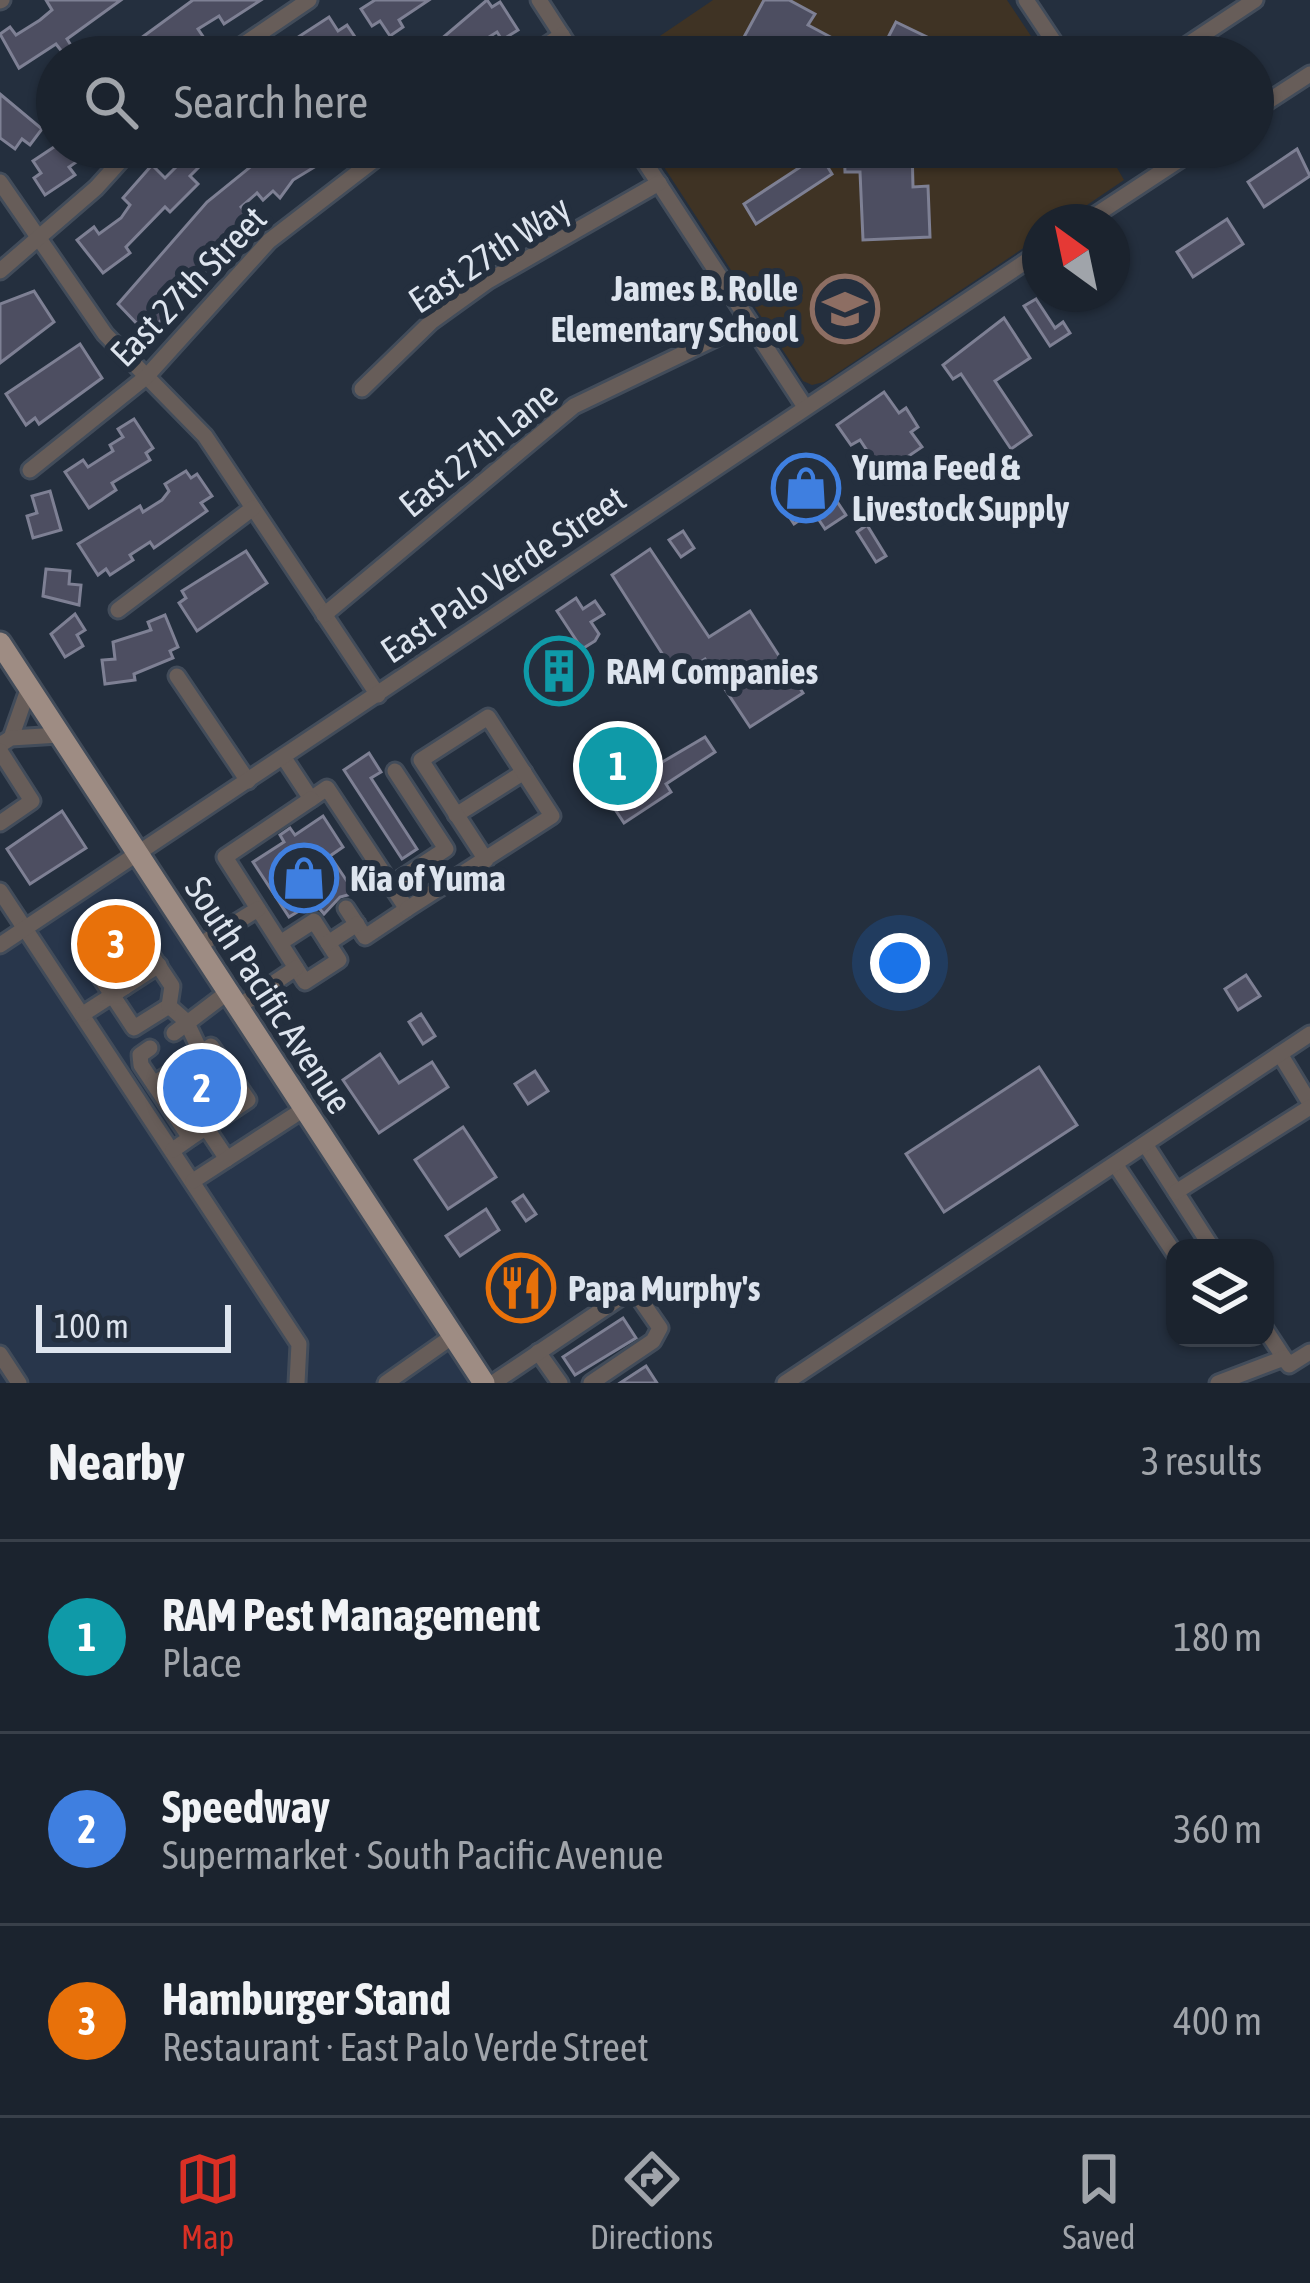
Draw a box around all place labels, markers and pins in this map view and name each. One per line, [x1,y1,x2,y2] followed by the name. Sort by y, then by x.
[551,267,798,350] place label: James B. Rolle Elementary School
[810,274,880,344] school or university icon: James B. Rolle Elementary School
[851,446,1070,529] place label: Yuma Feed & Livestock Supply
[771,453,841,523] shop icon: Yuma Feed & Livestock Supply
[524,636,594,706] building icon: RAM Companies
[606,650,819,692] place label: RAM Companies
[579,721,657,811] pin: 1
[269,843,339,913] shop icon: Kia of Yuma
[350,857,505,899] place label: Kia of Yuma
[77,899,155,989] pin: 3
[163,1043,241,1133] pin: 2
[486,1253,556,1323] restaurant icon: Papa Murphy's
[568,1267,761,1309] place label: Papa Murphy's

